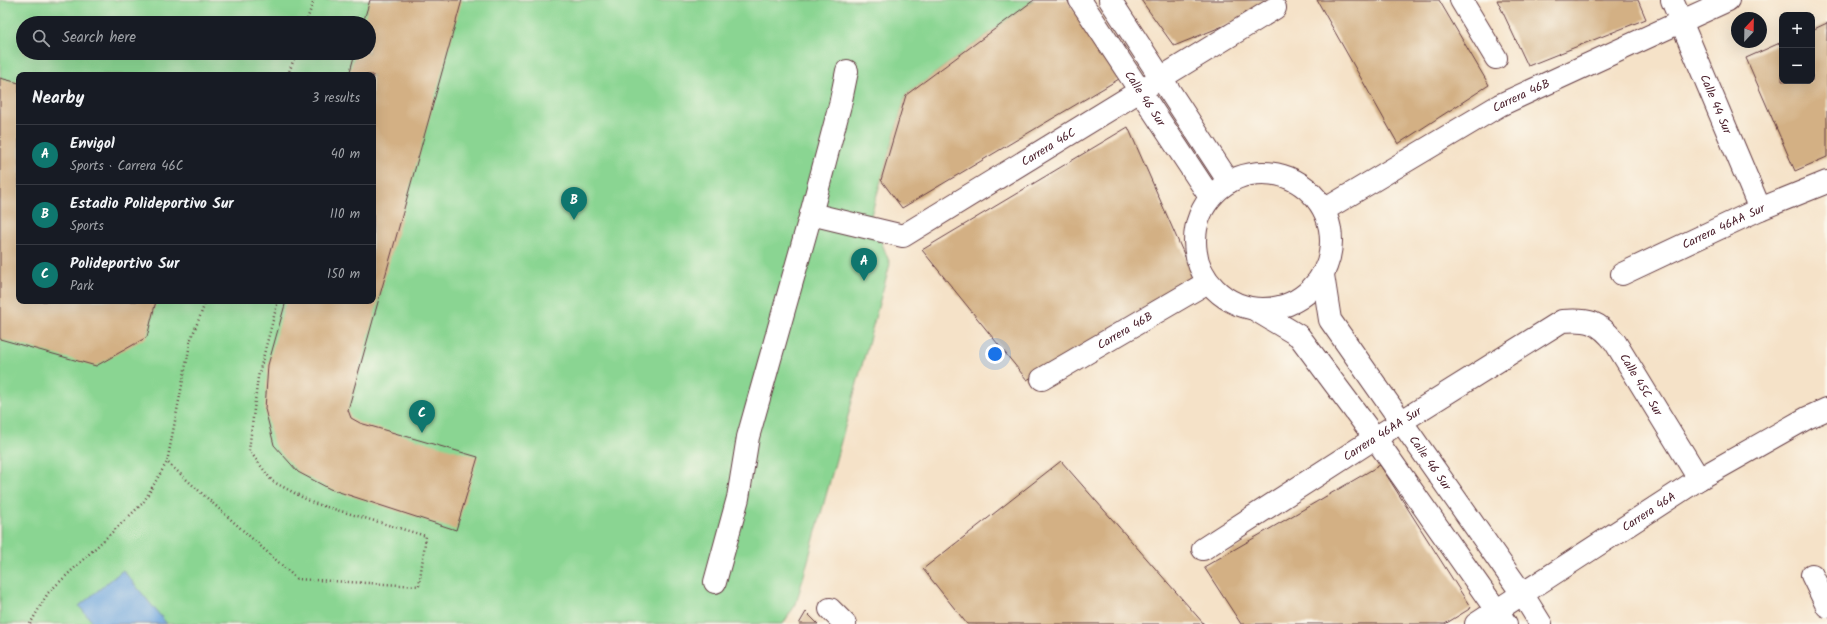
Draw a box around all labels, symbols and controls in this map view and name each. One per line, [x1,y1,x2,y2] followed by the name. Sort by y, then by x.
[1731,12,1767,48] north arrow
[1779,12,1815,84] map controls
[1779,12,1815,48] button: +
[16,16,376,60] search box
[62,26,136,50] text: Search here
[30,27,52,49] icon: search
[1779,48,1815,84] button: −
[1119,67,1170,131] street label: Calle 46 Sur
[1694,72,1737,138] street label: Calle 44 Sur
[1489,74,1553,118] street label: Carrera 46B
[32,85,84,112] text: Nearby
[312,88,360,109] text: 3 results
[1018,123,1080,171] street label: Carrera 46C
[70,132,115,156] text: Envigol
[41,144,49,165] text: A
[331,144,360,165] text: 40 m
[70,156,184,177] text: Sports · Carrera 46C
[561,187,587,220] pin: B
[70,192,234,216] text: Estadio Polideportivo Sur
[1679,199,1769,254] street label: Carrera 46AA Sur
[41,204,49,225] text: B
[330,204,360,225] text: 110 m
[70,216,104,237] text: Sports
[851,248,877,281] pin: A
[70,252,179,276] text: Polideportivo Sur
[41,264,49,285] text: C
[327,264,360,285] text: 150 m
[70,276,94,297] text: Park
[1094,307,1157,355] street label: Carrera 46B
[985,344,1005,364] your location
[1614,350,1668,421] street label: Calle 45C Sur
[409,400,435,433] pin: C
[1339,402,1426,466] street label: Carrera 46AA Sur
[1404,432,1456,495] street label: Calle 46 Sur
[1618,487,1680,537] street label: Carrera 46A

